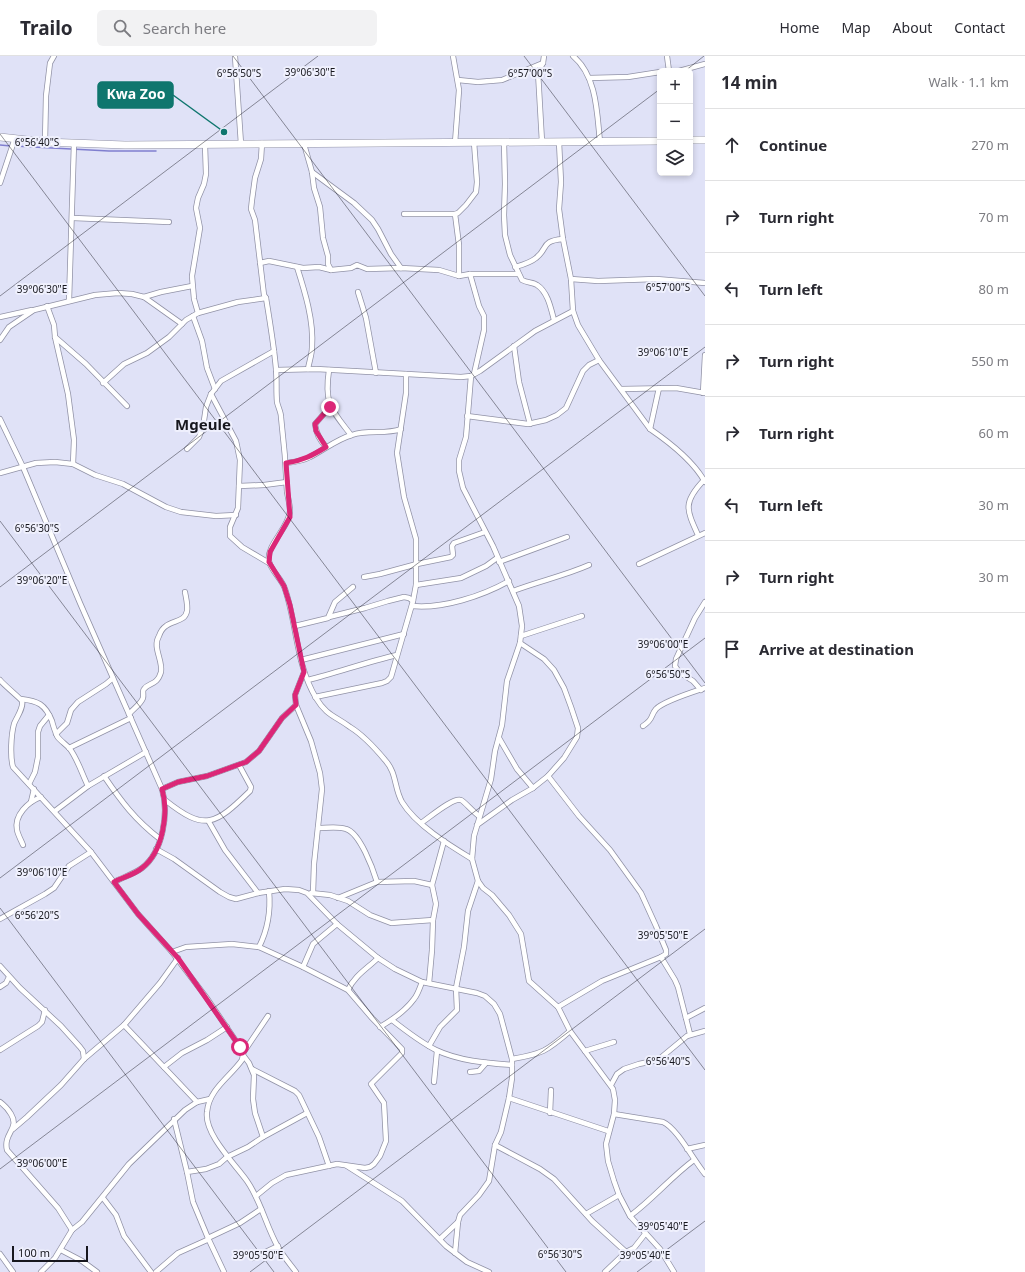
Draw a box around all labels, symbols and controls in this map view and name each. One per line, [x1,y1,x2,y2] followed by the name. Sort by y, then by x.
[97,10,377,46] search box
[20,15,73,41] text: Trailo
[111,17,133,39] icon: search
[143,18,226,38] text: Search here
[780,18,819,37] text: Home
[841,18,871,37] text: Map
[893,18,932,37] text: About
[954,18,1005,37] text: Contact
[285,65,335,79] text: 39°06'30"E
[217,66,262,80] text: 6°56'50"S
[508,66,553,80] text: 6°57'00"S
[657,68,693,176] map controls
[657,68,693,104] button: +
[721,71,778,94] text: 14 min
[929,73,1009,91] text: Walk · 1.1 km
[98,82,173,108] callout: Kwa Zoo
[107,84,166,103] text: Kwa Zoo
[657,104,693,140] button: −
[721,134,743,156] icon: ahead
[15,135,60,149] text: 6°56'40"S
[759,135,827,155] text: Continue
[971,136,1009,154] text: 270 m
[657,140,693,176] button: layers
[721,206,743,228] icon: right
[759,207,834,227] text: Turn right
[979,208,1009,226] text: 70 m
[721,278,743,300] icon: left
[759,279,823,299] text: Turn left
[646,280,691,294] text: 6°57'00"S
[979,280,1009,298] text: 80 m
[17,282,67,296] text: 39°06'30"E
[638,345,688,359] text: 39°06'10"E
[721,350,743,372] icon: right
[759,351,834,371] text: Turn right
[971,352,1009,370] text: 550 m
[321,398,339,416] route end
[175,414,231,434] district label: Mgeule
[721,422,743,444] icon: right
[759,423,834,443] text: Turn right
[979,424,1009,442] text: 60 m
[721,494,743,516] icon: left
[759,495,823,515] text: Turn left
[979,496,1009,514] text: 30 m
[15,521,60,535] text: 6°56'30"S
[721,566,743,588] icon: right
[759,567,834,587] text: Turn right
[979,568,1009,586] text: 30 m
[17,573,67,587] text: 39°06'20"E
[638,637,688,651] text: 39°06'00"E
[721,638,743,660] icon: arrive
[759,639,914,659] text: Arrive at destination
[646,667,691,681] text: 6°56'50"S
[17,865,67,879] text: 39°06'10"E
[15,908,60,922] text: 6°56'20"S
[638,928,688,942] text: 39°05'50"E
[231,1038,249,1056] route start
[646,1054,691,1068] text: 6°56'40"S
[17,1156,67,1170] text: 39°06'00"E
[638,1219,688,1233] text: 39°05'40"E
[12,1244,88,1263] scale bar
[18,1245,50,1260] text: 100 m
[538,1247,583,1261] text: 6°56'30"S
[233,1248,283,1262] text: 39°05'50"E
[620,1248,670,1262] text: 39°05'40"E

